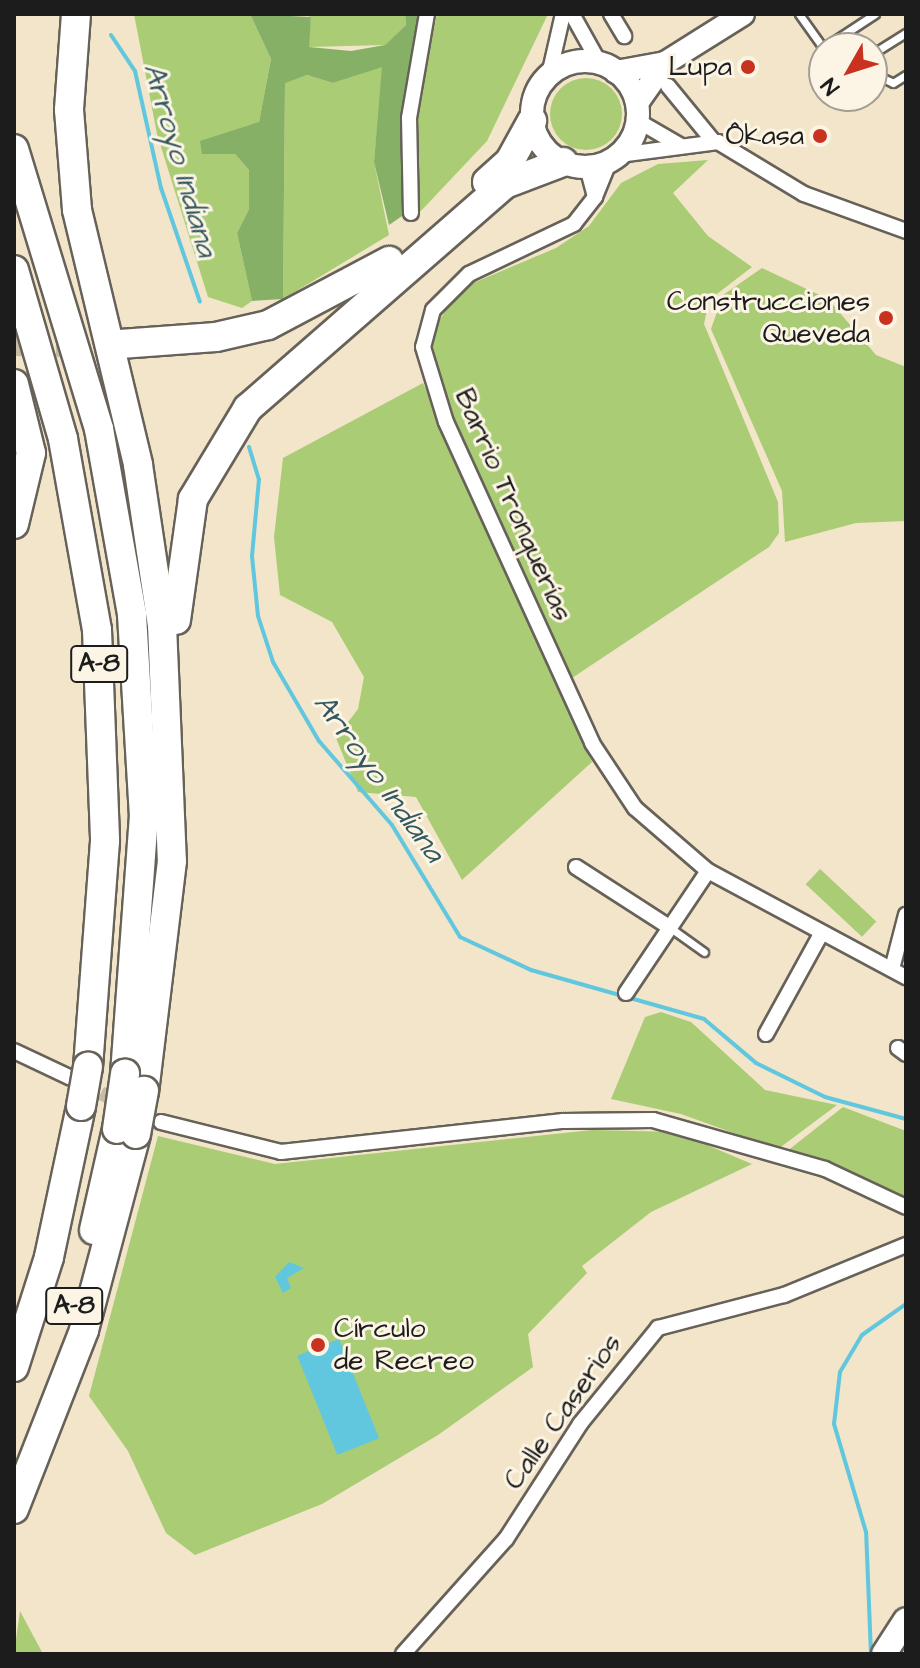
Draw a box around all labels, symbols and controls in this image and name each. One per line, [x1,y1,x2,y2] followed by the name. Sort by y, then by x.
[808,32,888,112] north arrow
[669,50,732,84] place label: Lupa
[739,58,757,76] marker: Lupa
[135,59,225,261] water label: Arroyo Indiana
[814,71,847,101] text: N
[725,119,804,153] place label: Ôkasa
[811,127,829,145] marker: Ôkasa
[667,285,870,351] place label: Construcciones Queveda
[877,309,895,327] marker: Construcciones Queveda
[447,384,579,626] street label: Barrio Tronquerías
[69,642,129,686] road number: A-8
[306,687,452,869] water label: Arroyo Indiana
[44,1284,104,1328] road number: A-8
[334,1312,474,1378] place label: Círculo de Recreo
[497,1328,629,1496] street label: Calle Caserios
[309,1336,327,1354] marker: Círculo de Recreo

